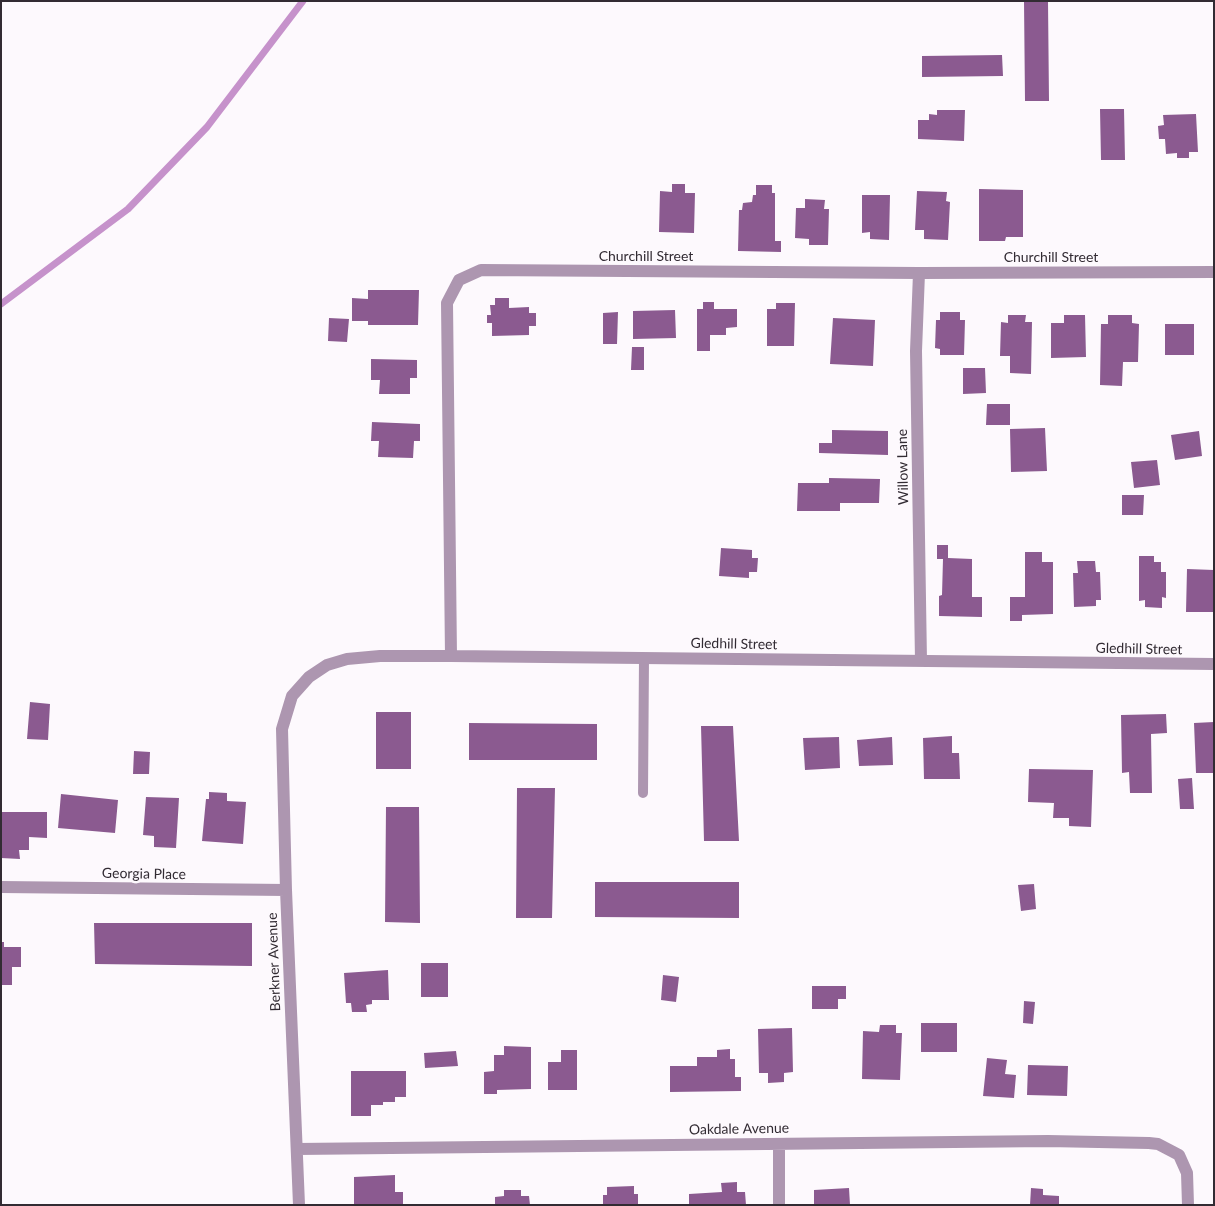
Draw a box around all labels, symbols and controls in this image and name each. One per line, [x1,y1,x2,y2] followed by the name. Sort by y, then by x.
[599,248,693,264] street label: Churchill Street
[1004,249,1098,265] street label: Churchill Street
[894,429,912,505] street label: Willow Lane
[690,635,778,653] street label: Gledhill Street
[1095,640,1183,658] street label: Gledhill Street
[102,865,186,883] street label: Georgia Place
[264,912,284,1012] street label: Berkner Avenue
[689,1120,789,1138] street label: Oakdale Avenue

